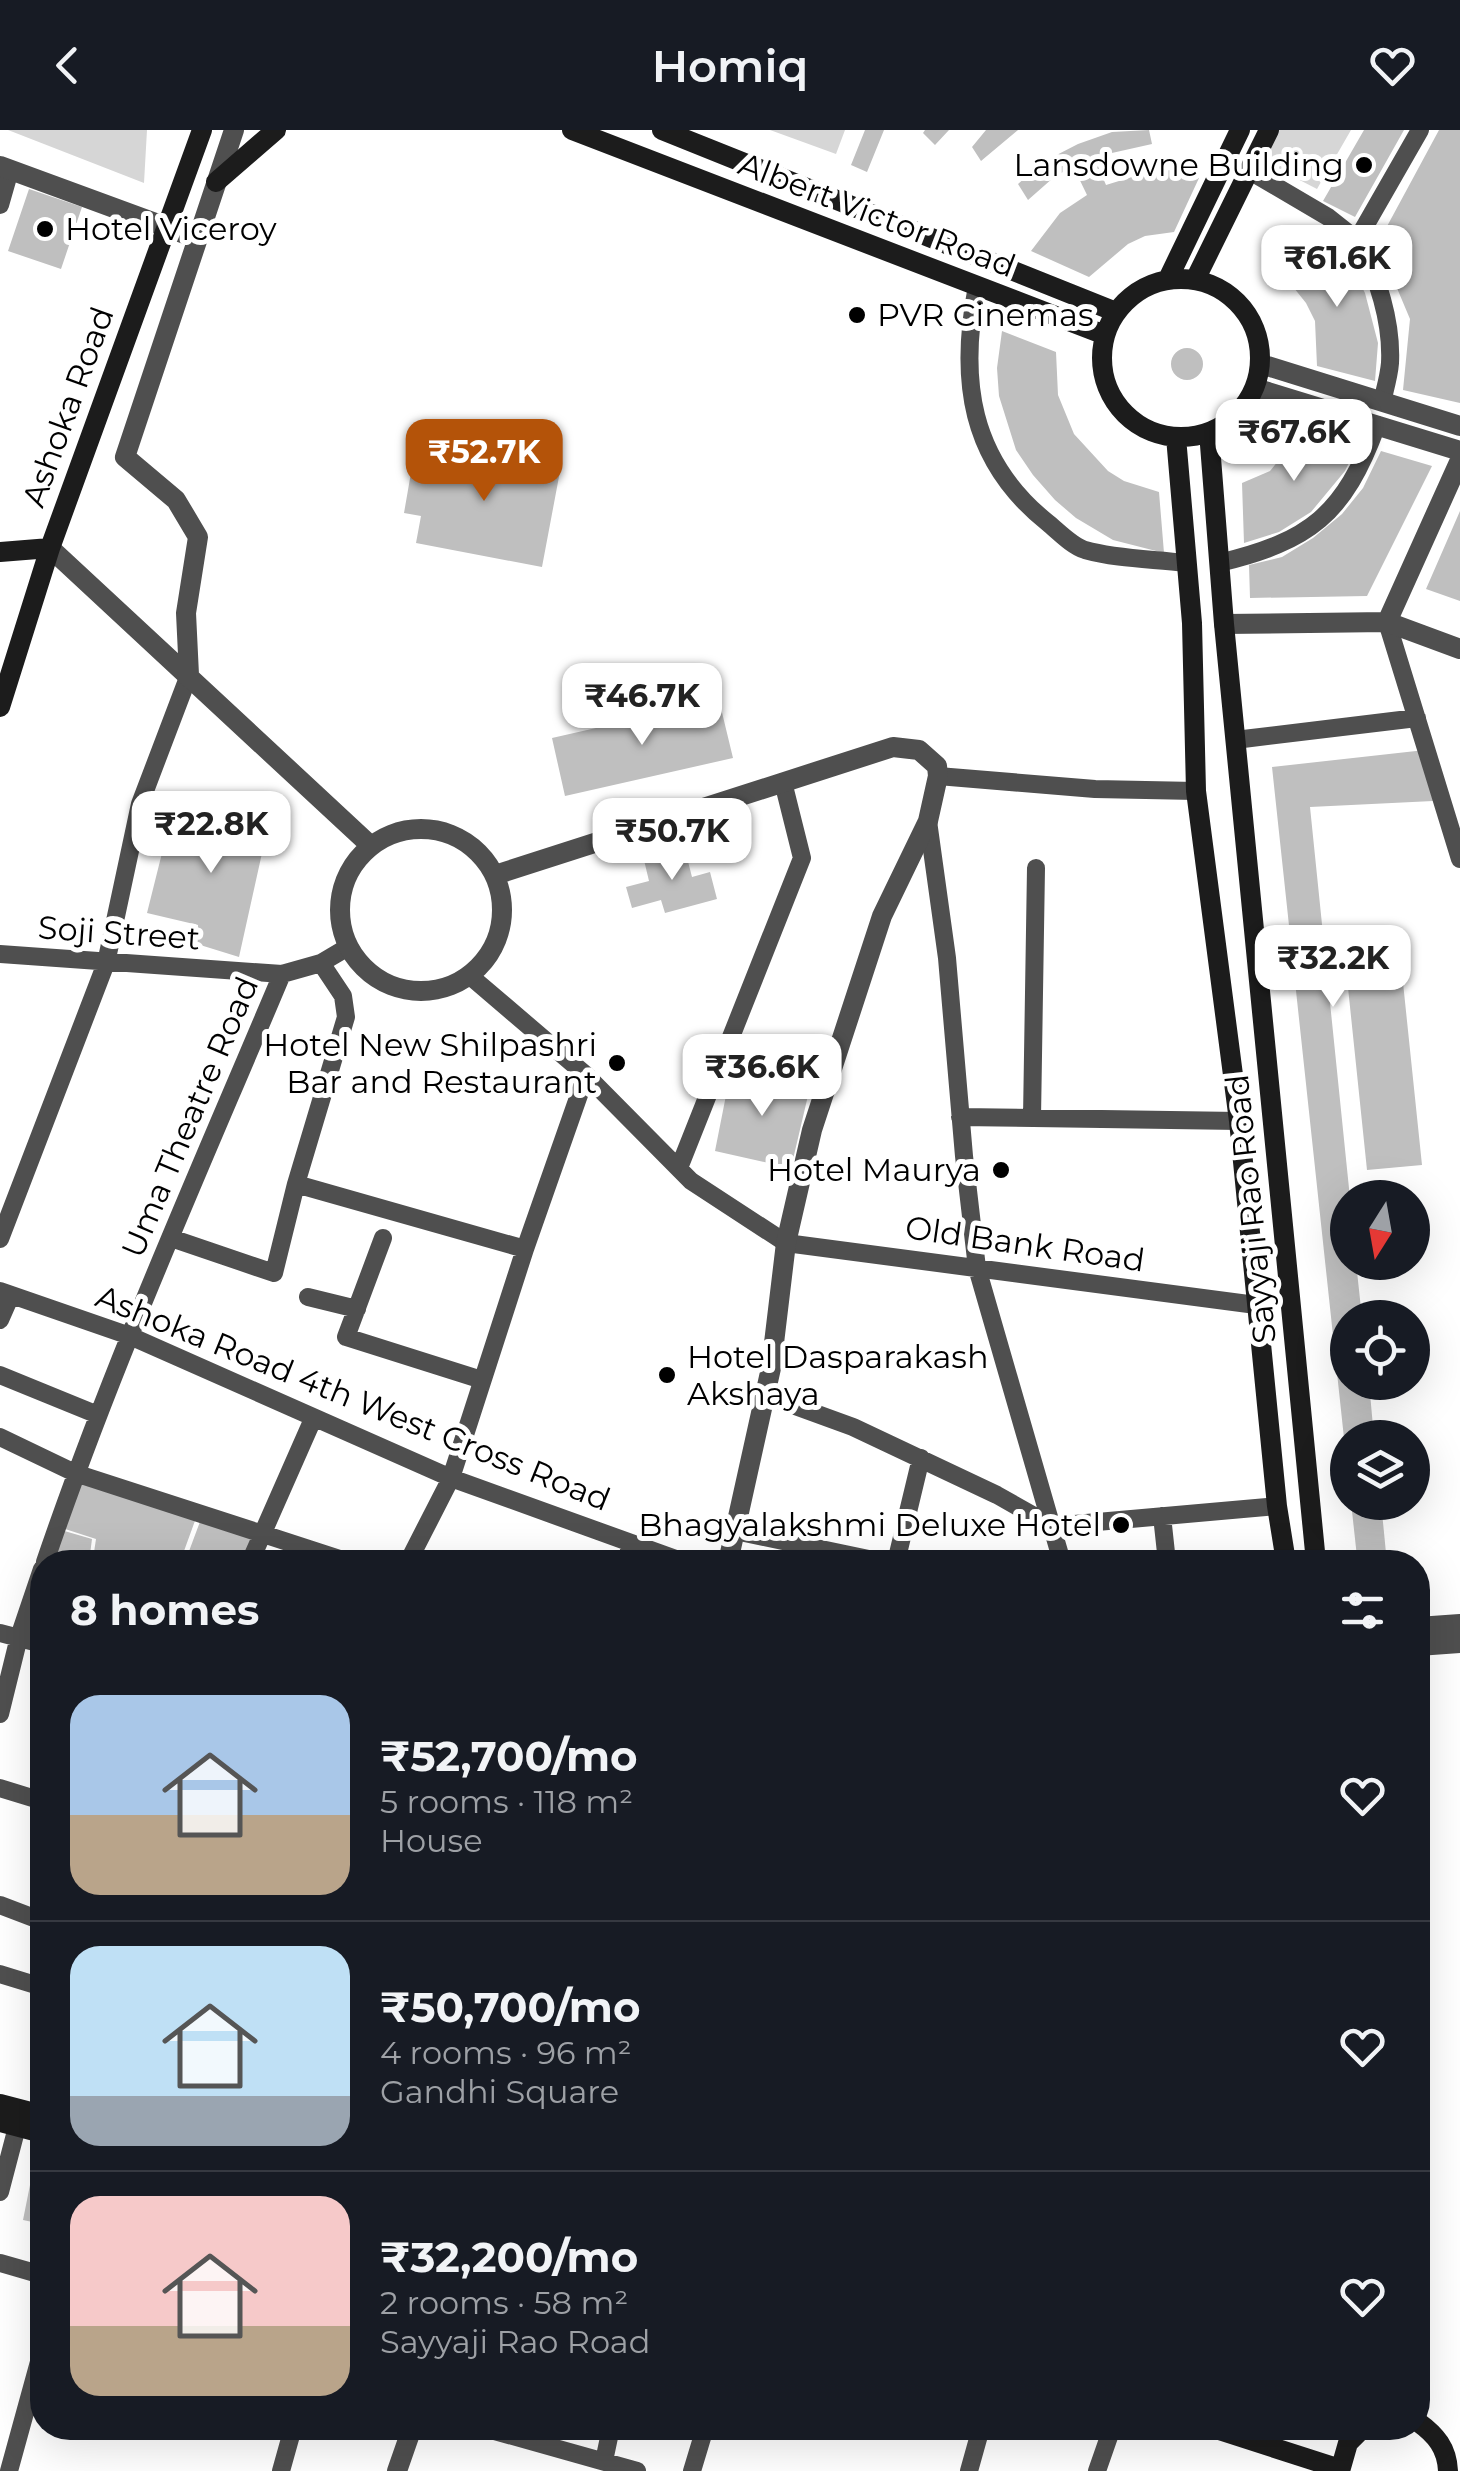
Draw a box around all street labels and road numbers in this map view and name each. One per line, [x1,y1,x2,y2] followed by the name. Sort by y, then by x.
[733,144,1021,285] street label: Albert Victor Road
[13,302,122,512] street label: Ashoka Road
[37,907,201,958] street label: Soji Street
[113,971,266,1263] street label: Uma Theatre Road
[1217,1073,1284,1346] street label: Sayyaji Rao Road
[903,1207,1147,1280] street label: Old Bank Road
[90,1276,616,1519] street label: Ashoka Road 4th West Cross Road

